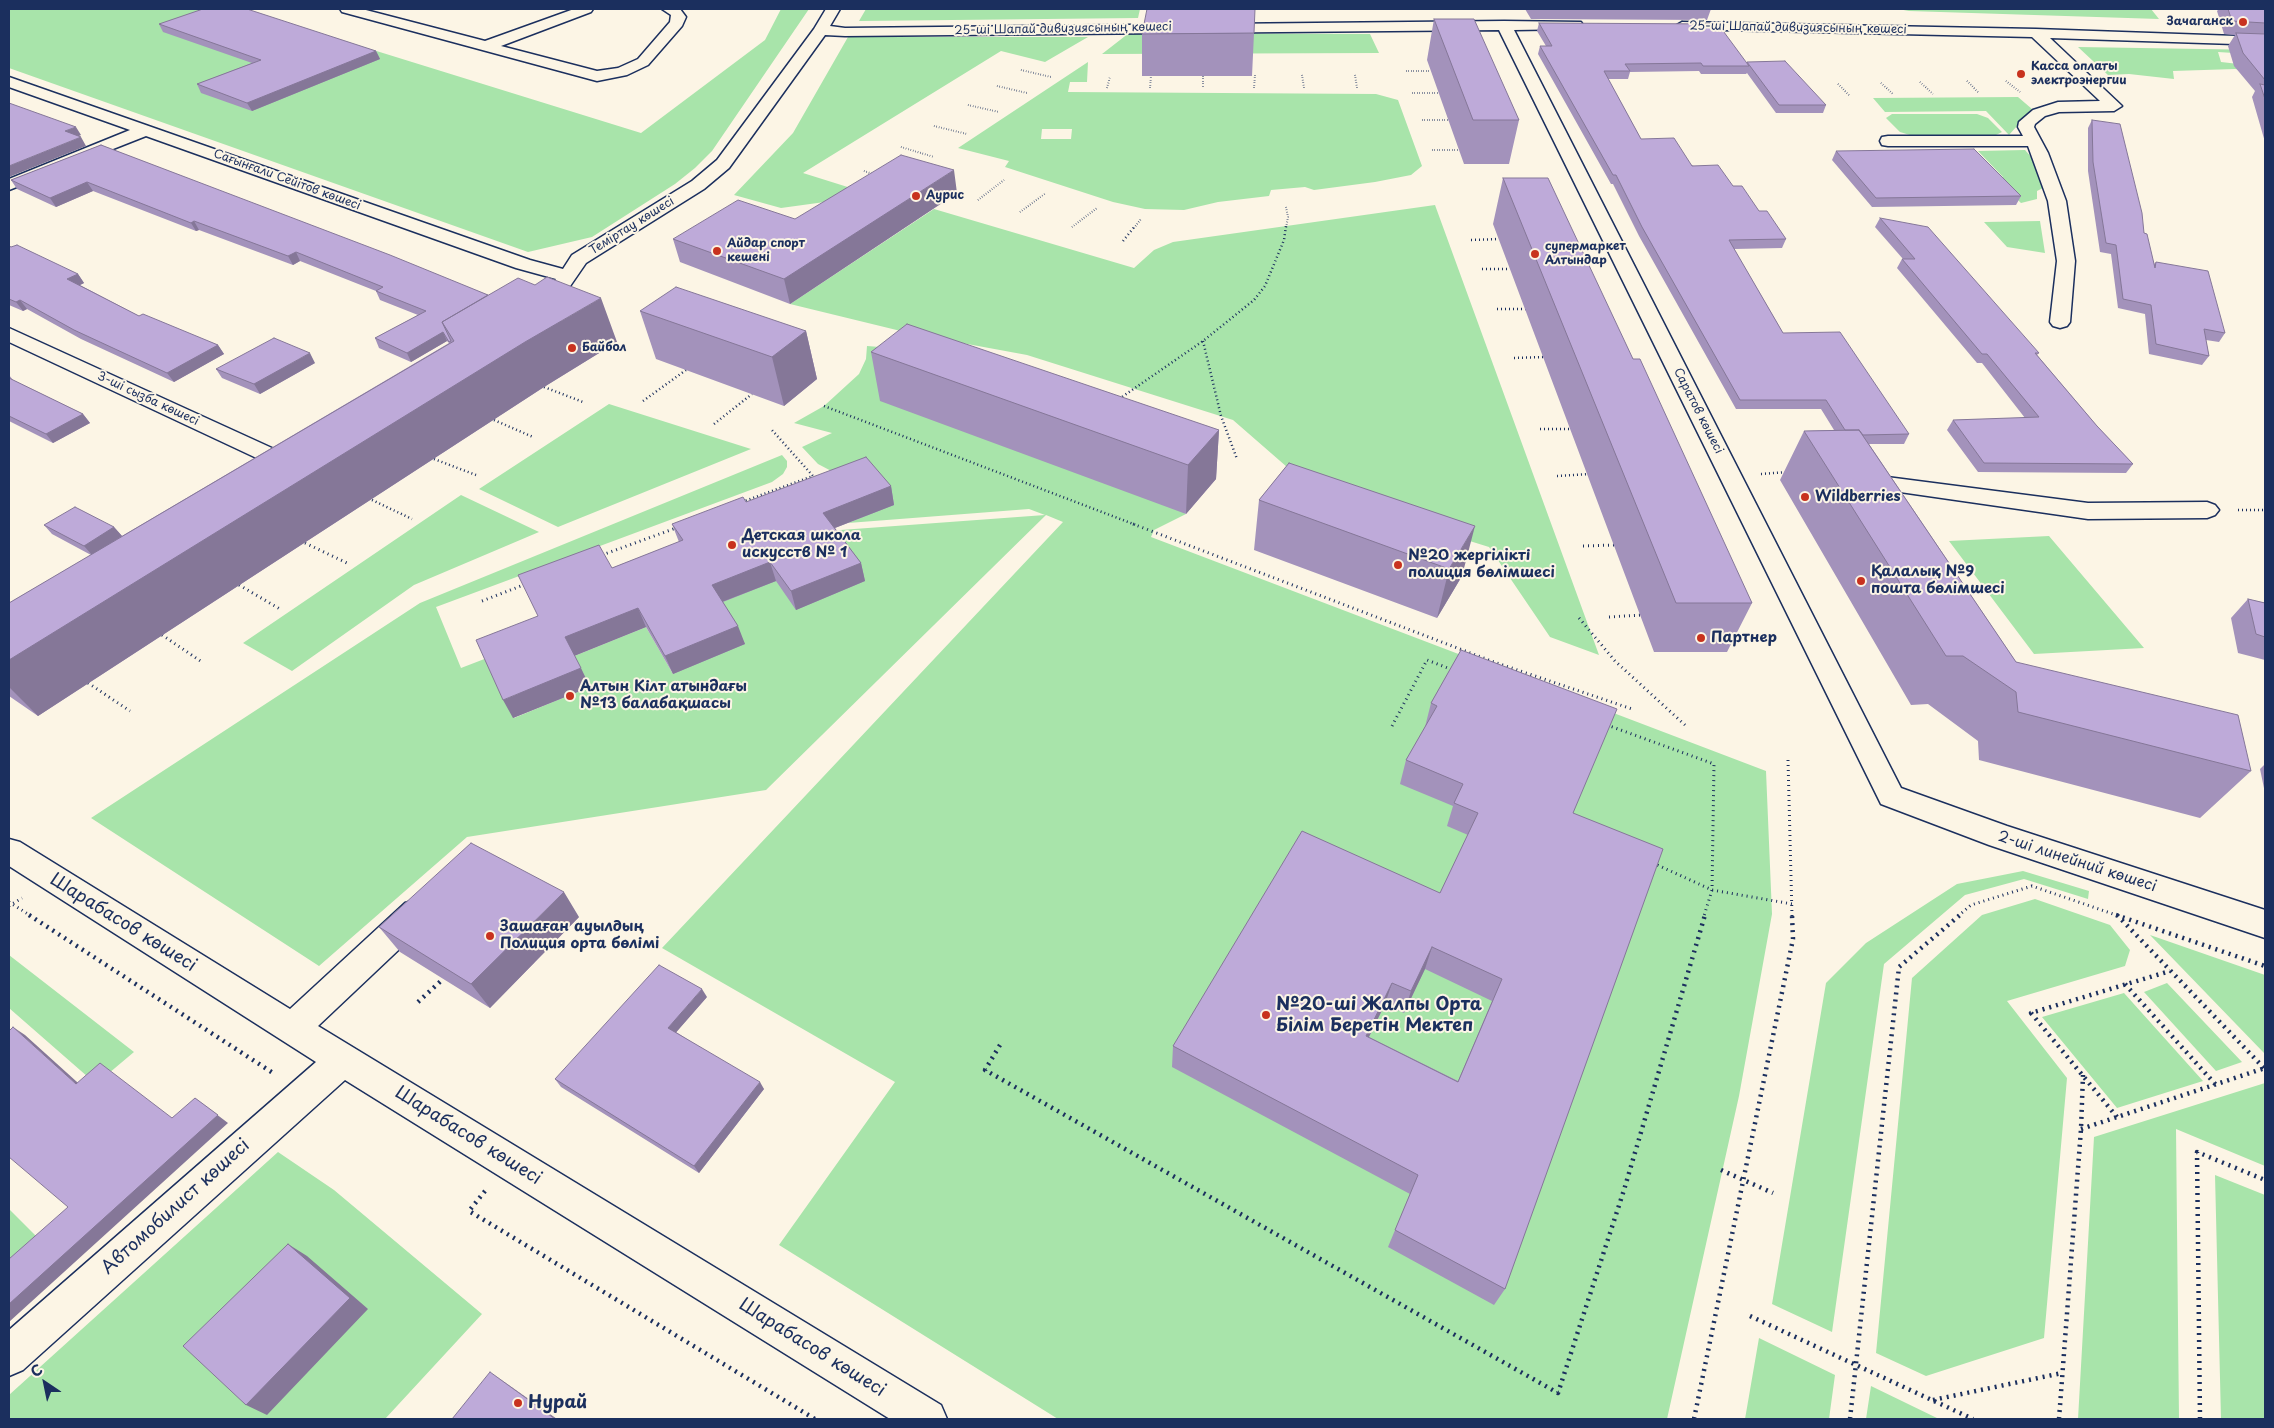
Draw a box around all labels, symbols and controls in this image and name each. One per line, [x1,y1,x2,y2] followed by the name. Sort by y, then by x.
[2167,15,2233,29] place label: Зачаганск
[2237,16,2249,28] marker: Зачаганск
[1689,19,1907,37] street label: 25-ші Шапай дивизиясының көшесі
[954,20,1172,38] street label: 25-ші Шапай дивизиясының көшесі
[2031,60,2127,88] place label: Касса оплаты электроэнергии
[2015,68,2027,80] marker: Касса оплаты электроэнергии
[211,147,363,213] street label: Сағынғали Сейітов көшесі
[926,189,964,203] place label: Аурис
[910,190,922,202] marker: Аурис
[587,194,677,258] street label: Теміртау көшесі
[727,237,805,265] place label: Айдар спорт кешені
[1545,240,1626,268] place label: супермаркет Алтындар
[711,245,723,257] marker: Айдар спорт кешені
[1529,248,1541,260] marker: супермаркет Алтындар
[582,341,626,355] place label: Байбол
[566,342,578,354] marker: Байбол
[1670,366,1726,456] street label: Саратов көшесі
[95,369,201,429] street label: 3-ші сызба көшесі
[1815,488,1901,506] place label: Wildberries
[1799,491,1811,503] marker: Wildberries
[742,527,861,562] place label: Детская школа искусств № 1
[726,539,738,551] marker: Детская школа искусств № 1
[1408,547,1555,582] place label: №20 жергілікті полиция бөлімшесі
[1392,559,1404,571] marker: №20 жергілікті полиция бөлімшесі
[1871,563,2005,598] place label: Қалалық №9 пошта бөлімшесі
[1855,575,1867,587] marker: Қалалық №9 пошта бөлімшесі
[1711,629,1777,647] place label: Партнер
[1695,632,1707,644] marker: Партнер
[580,678,747,713] place label: Алтын Кілт атындағы №13 балабақшасы
[564,690,576,702] marker: Алтын Кілт атындағы №13 балабақшасы
[1995,828,2159,896] street label: 2-ші линейний көшесі
[46,869,200,977] street label: Шарабасов көшесі
[500,918,659,953] place label: Зашаған ауылдың Полиция орта бөлімі
[484,930,496,942] marker: Зашаған ауылдың Полиция орта бөлімі
[1276,994,1482,1036] place label: №20-ші Жалпы Орта Білім Беретін Мектеп
[1260,1009,1272,1021] marker: №20-ші Жалпы Орта Білім Беретін Мектеп
[391,1082,545,1190] street label: Шарабасов көшесі
[97,1135,255,1279] street label: Автомобилист көшесі
[735,1294,889,1402] street label: Шарабасов көшесі
[20,1358,70,1408] north arrow
[26,1359,47,1382] text: С
[528,1392,587,1414] place label: Нурай
[512,1397,524,1409] marker: Нурай

